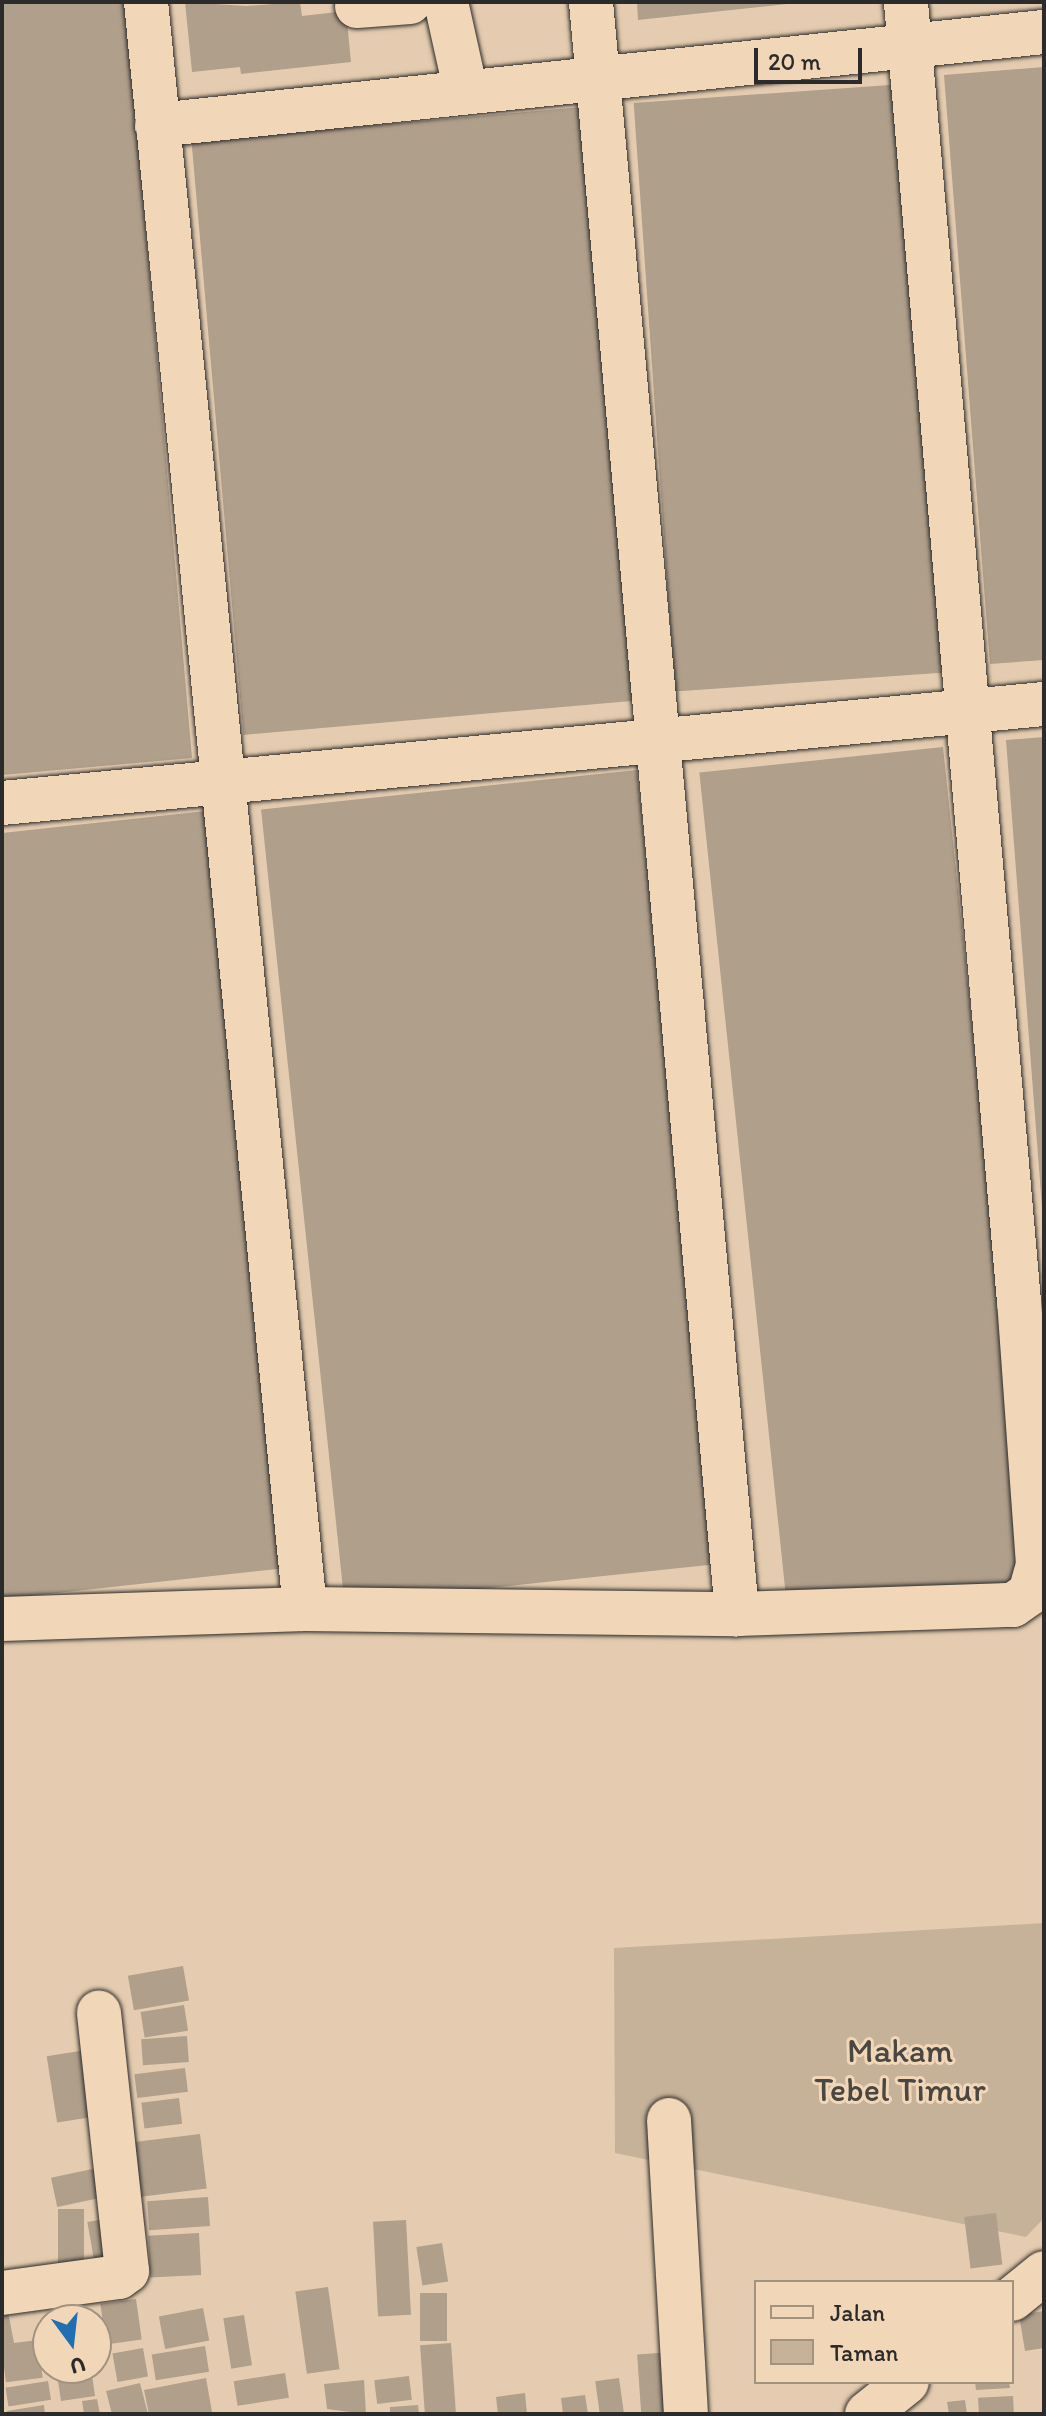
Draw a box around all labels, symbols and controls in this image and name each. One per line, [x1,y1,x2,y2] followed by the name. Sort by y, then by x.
[758,32,866,82] scale bar
[768,47,821,76] text: 20 m
[815,2030,985,2110] park label: Makam Tebel Timur
[754,2280,1014,2384] legend
[830,2298,885,2327] text: Jalan
[32,2304,112,2384] north arrow
[830,2338,898,2367] text: Taman
[67,2351,88,2381] text: U

